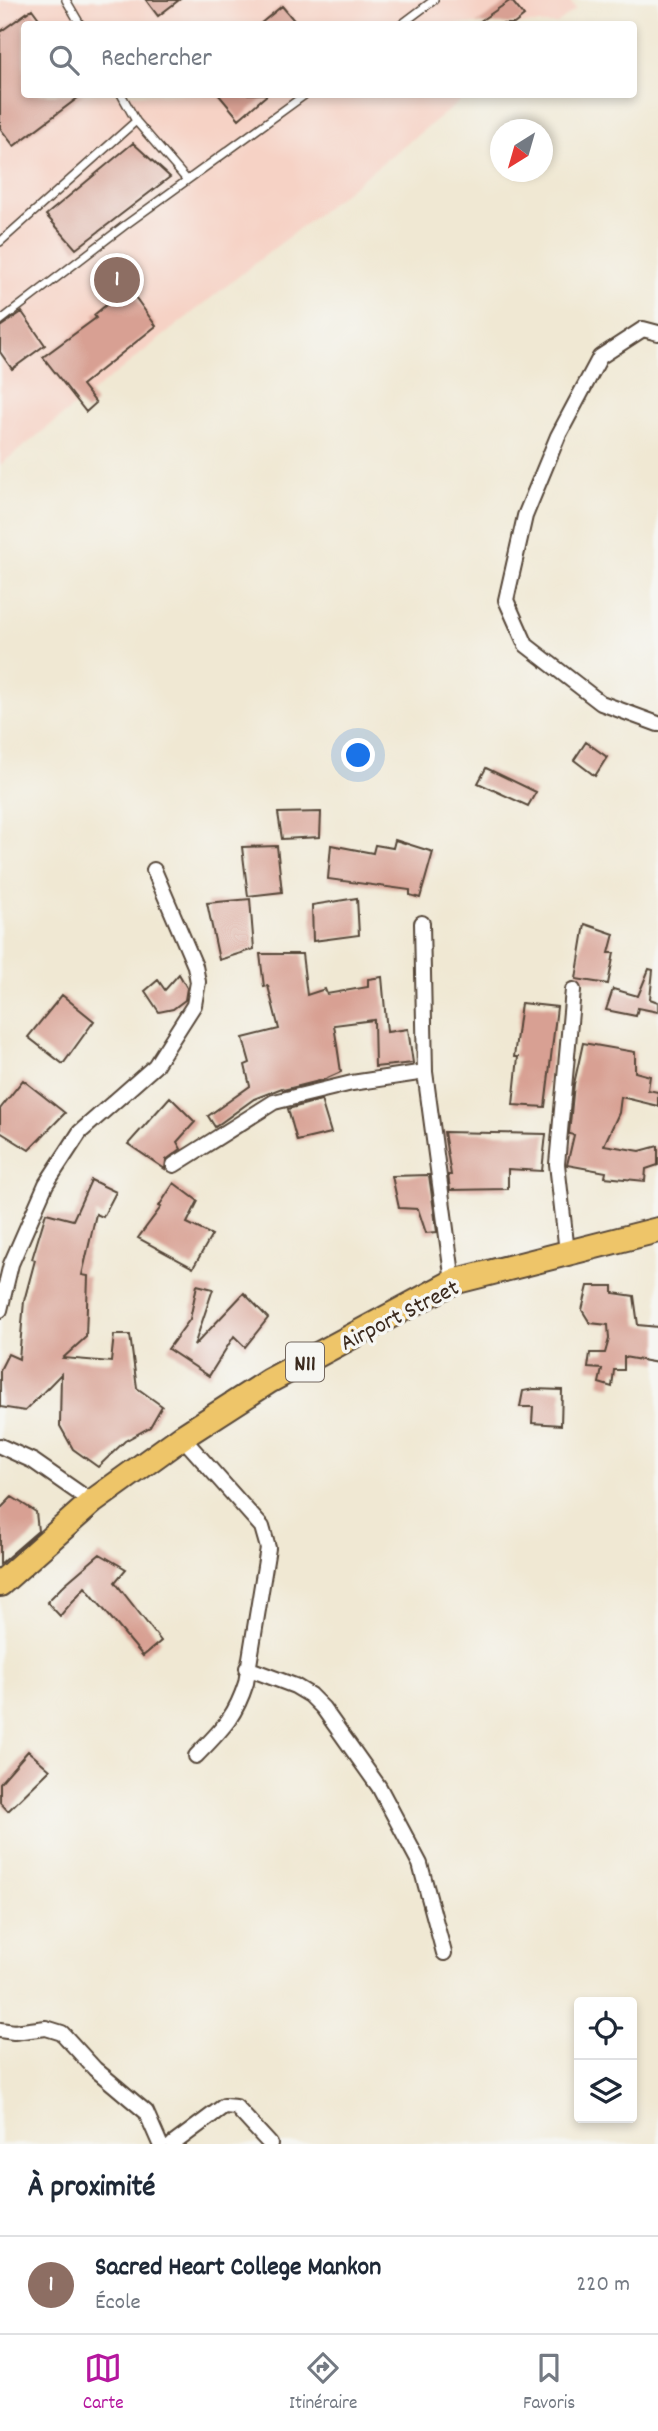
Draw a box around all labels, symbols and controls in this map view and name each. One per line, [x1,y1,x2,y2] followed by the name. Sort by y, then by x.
[21,21,637,98] search box
[45,41,83,79] icon: search
[101,41,212,78] text: Rechercher
[490,119,553,182] north arrow
[94,254,140,306] pin: 1
[341,738,375,772] your location
[335,1272,466,1361] street label: Airport Street
[286,1343,324,1382] road number: N11
[574,1997,637,2123] map controls
[574,1997,637,2060] button: locate
[574,2060,637,2123] button: layers
[28,2168,155,2211] text: À proximité
[95,2250,381,2287] text: Sacred Heart College Mankon
[48,2269,54,2302] text: 1
[576,2269,630,2302] text: 220 m
[95,2287,141,2320] text: École
[83,2349,124,2418] tab: Carte
[289,2349,357,2418] tab: Itinéraire
[523,2349,575,2418] tab: Favoris

